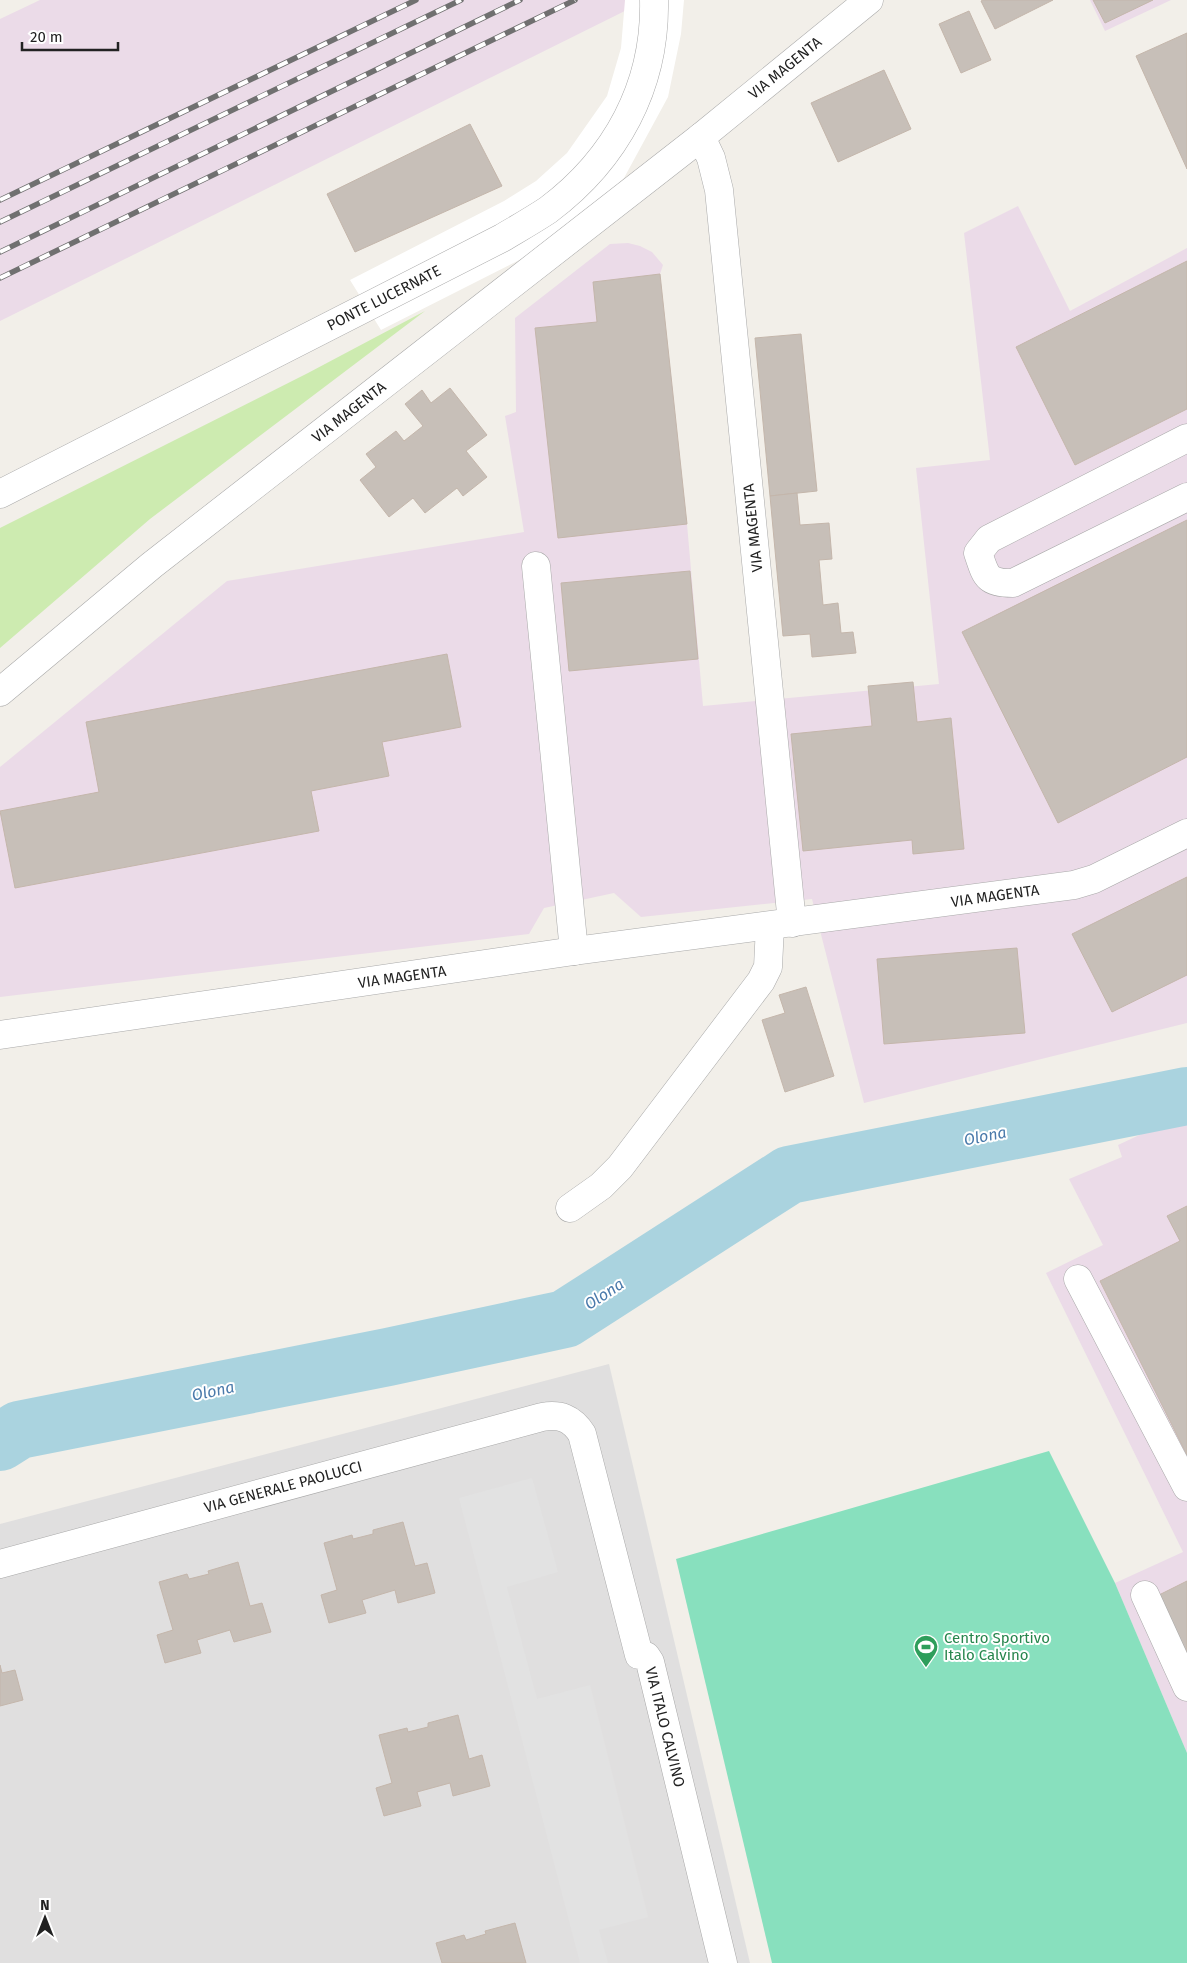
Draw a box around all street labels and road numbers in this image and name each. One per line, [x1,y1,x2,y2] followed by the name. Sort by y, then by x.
[745,33,825,103] street label: VIA MAGENTA
[324,261,444,335] street label: PONTE LUCERNATE
[308,377,390,446] street label: VIA MAGENTA
[739,483,767,573] street label: VIA MAGENTA
[950,881,1041,911] street label: VIA MAGENTA
[357,962,448,992] street label: VIA MAGENTA
[202,1457,364,1517] street label: VIA GENERALE PAOLUCCI
[641,1665,689,1789] street label: VIA ITALO CALVINO

